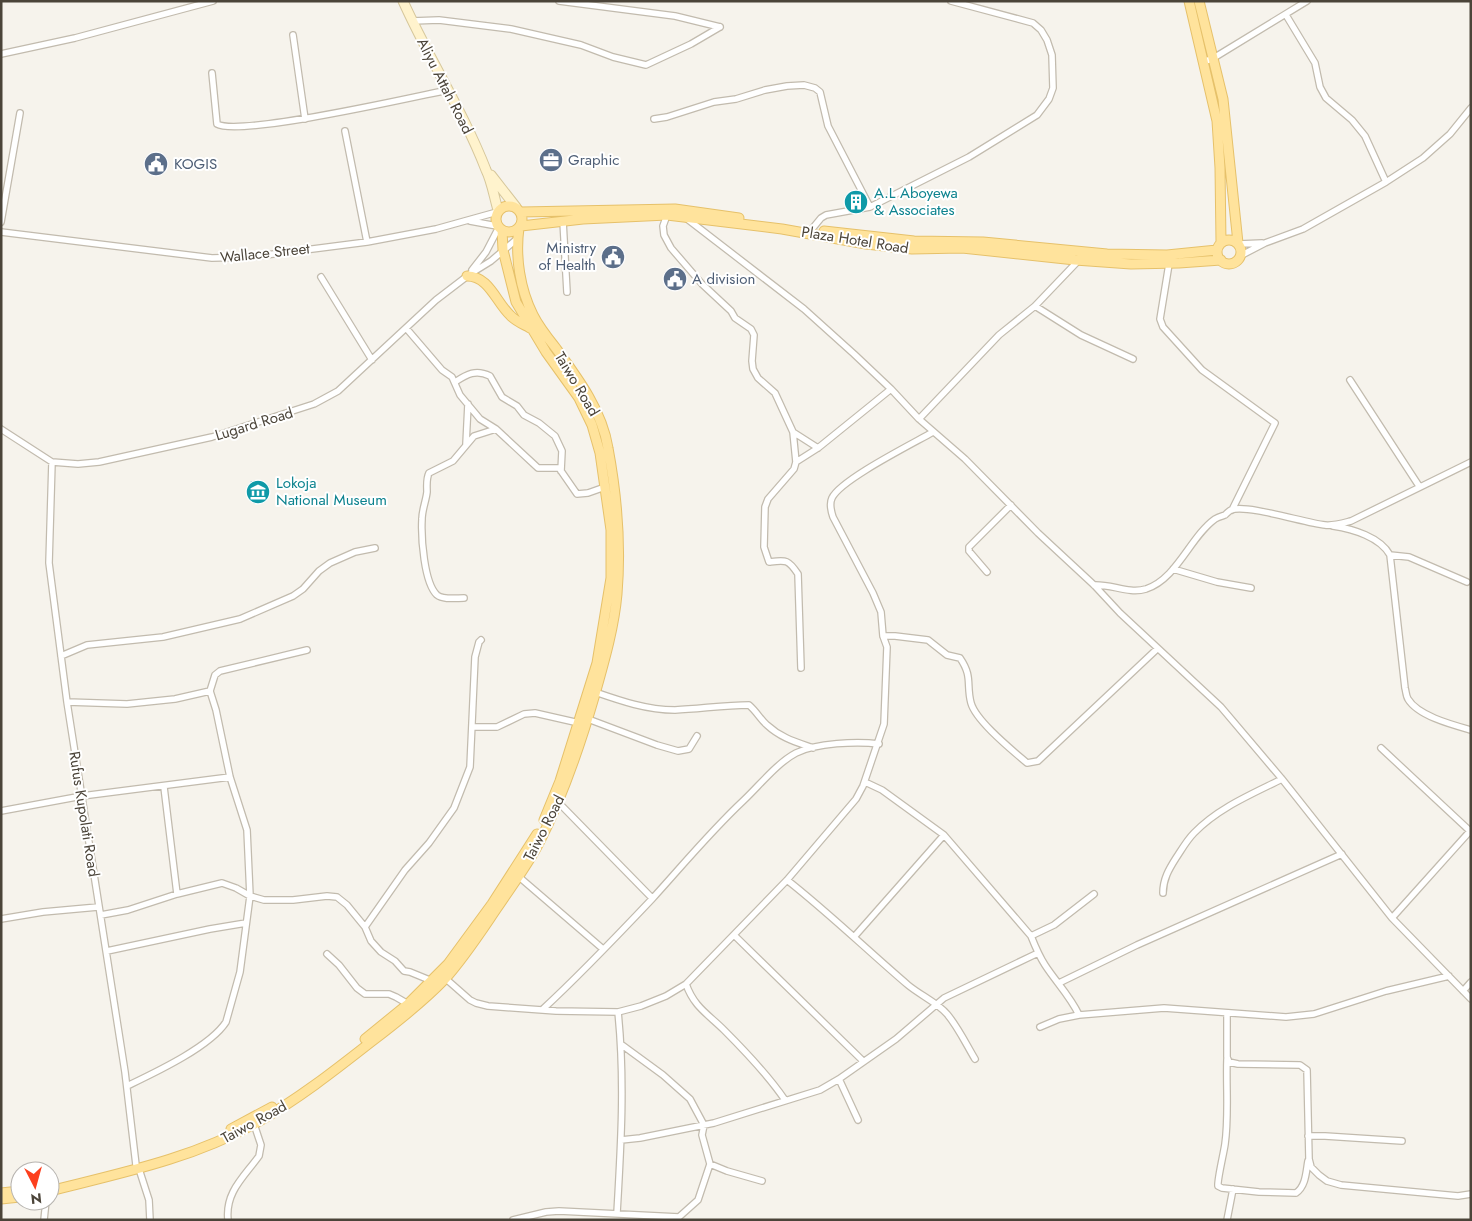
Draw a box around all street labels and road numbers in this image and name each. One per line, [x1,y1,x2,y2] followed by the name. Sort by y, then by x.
[411,34,479,138] street label: Aliyu Attah Road
[800,221,910,259] street label: Plaza Hotel Road
[219,237,311,269] street label: Wallace Street
[549,348,605,420] street label: Taiwo Road
[212,402,296,446] street label: Lugard Road
[63,750,105,878] street label: Rufus Kupolati Road
[518,791,570,865] street label: Taiwo Road
[217,1095,291,1149] street label: Taiwo Road

